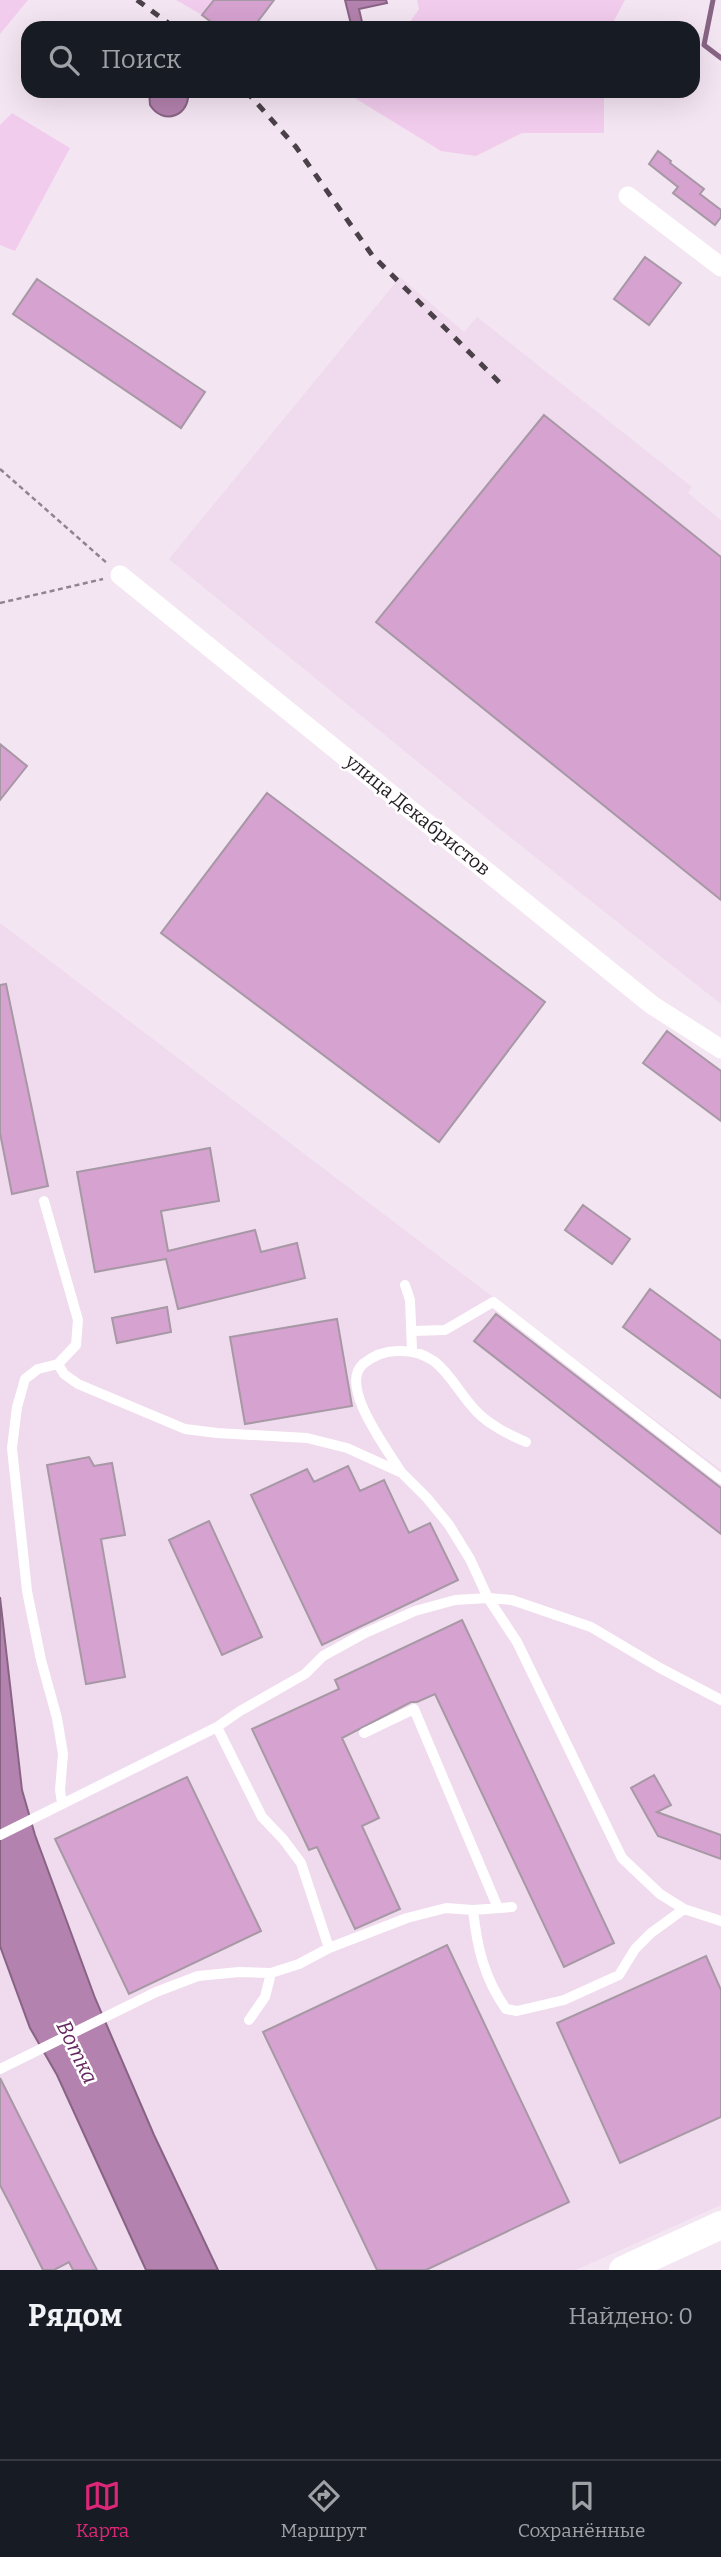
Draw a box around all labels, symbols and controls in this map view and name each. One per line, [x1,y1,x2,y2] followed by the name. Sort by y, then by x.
[21,21,700,98] search box
[45,41,83,79] icon: search
[101,44,181,75] text: Поиск
[340,749,495,880] street label: улица Декабристов
[51,2016,103,2088] water label: Вотка
[28,2298,122,2334] text: Рядом
[568,2302,693,2330] text: Найдено: 0
[76,2477,129,2542] tab: Карта
[280,2477,367,2542] tab: Маршрут
[518,2477,645,2542] tab: Сохранённые

